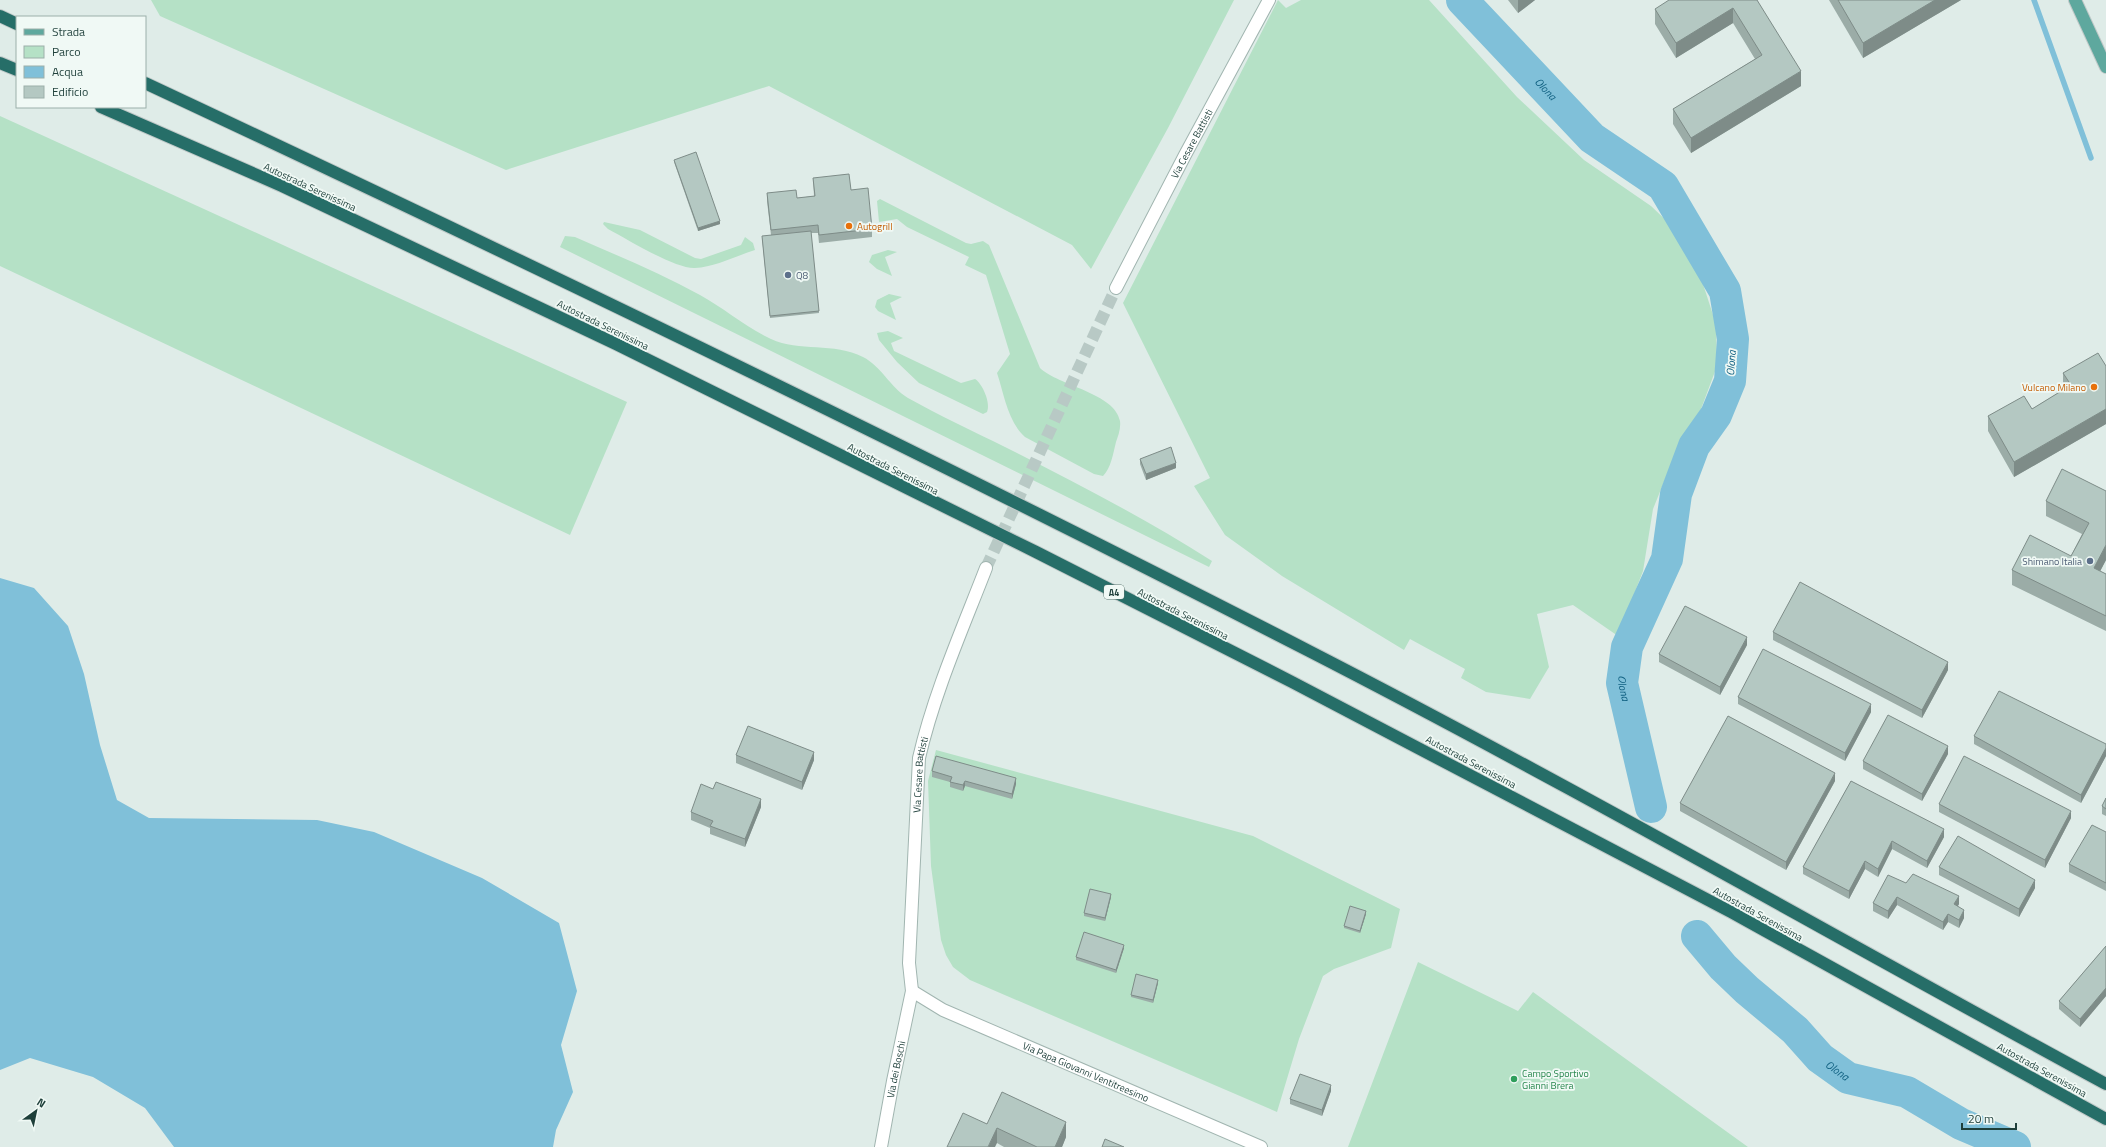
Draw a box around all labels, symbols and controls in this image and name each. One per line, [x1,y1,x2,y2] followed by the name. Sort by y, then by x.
[16,16,146,108] legend
[52,22,85,41] text: Strada
[52,42,81,61] text: Parco
[52,62,83,81] text: Acqua
[1531,74,1561,104] water label: Olona
[52,82,88,101] text: Edificio
[1167,106,1216,181] street label: Via Cesare Battisti
[261,159,359,215] street label: Autostrada Serenissima
[857,219,892,234] place label: Autogrill
[844,221,854,231] marker: Autogrill
[796,268,809,283] place label: Q8
[783,270,793,280] marker: Q8
[555,296,651,354] street label: Autostrada Serenissima
[1722,349,1740,376] water label: Olona
[2022,380,2086,395] place label: Vulcano Milano
[2089,382,2099,392] marker: Vulcano Milano
[845,440,941,498] street label: Autostrada Serenissima
[2022,554,2082,569] place label: Shimano Italia
[2085,556,2095,566] marker: Shimano Italia
[1104,585,1124,599] road number: A4
[1135,585,1231,643] street label: Autostrada Serenissima
[1614,674,1634,703] water label: Olona
[1423,732,1519,792] street label: Autostrada Serenissima
[909,735,932,813] street label: Via Cesare Battisti
[1710,883,1806,945] street label: Autostrada Serenissima
[1020,1038,1151,1105] street label: Via Papa Giovanni Ventitreesimo
[883,1039,909,1099] street label: Via dei Boschi
[1994,1039,2090,1101] street label: Autostrada Serenissima
[1822,1056,1853,1085] water label: Olona
[1522,1066,1589,1093] place label: Campo Sportivo Gianni Brera
[1509,1074,1519,1084] marker: Campo Sportivo Gianni Brera
[16,1091,56,1131] north arrow
[34,1094,49,1111] text: N
[1962,1105,2016,1131] scale bar
[1968,1109,1994,1128] text: 20 m

